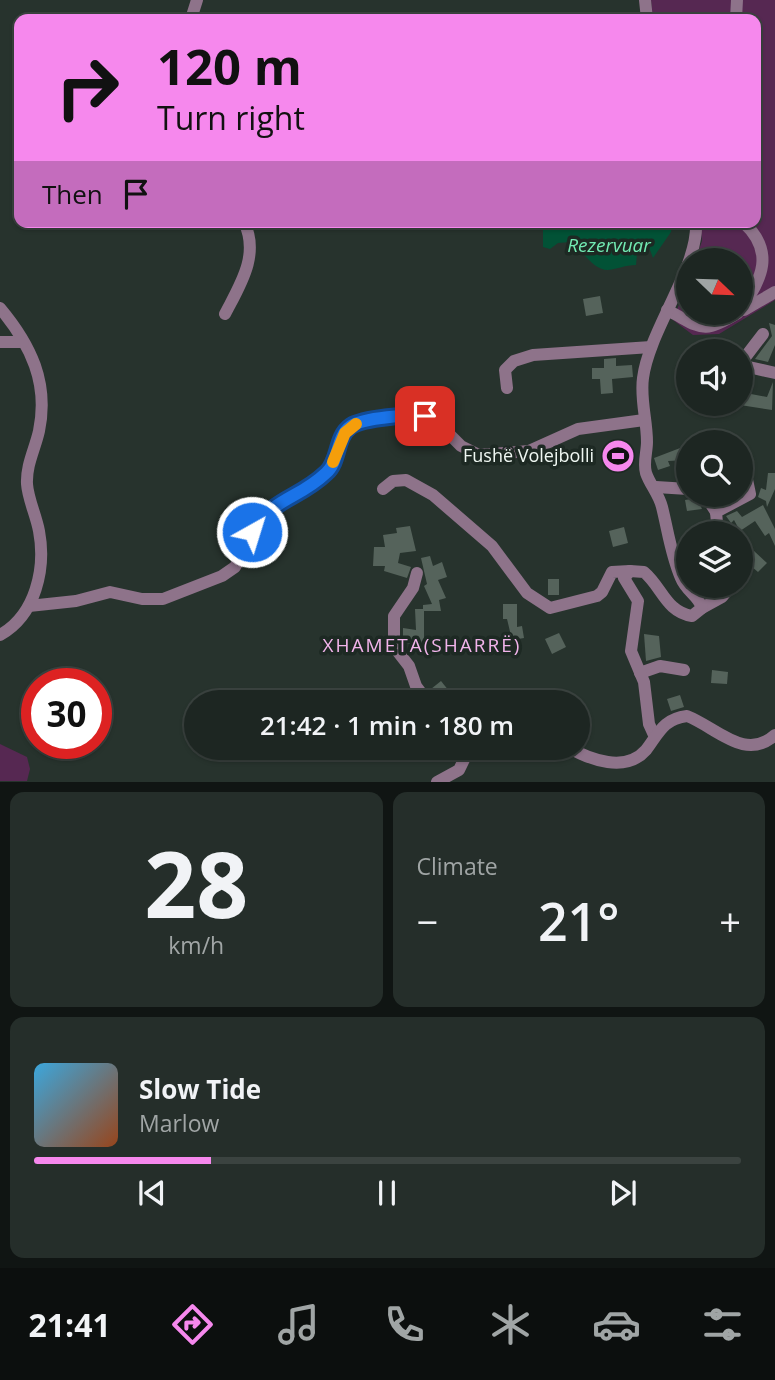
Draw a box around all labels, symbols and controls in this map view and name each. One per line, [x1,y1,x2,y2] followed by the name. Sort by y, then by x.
[157,33,302,99] text: 120 m
[42,42,133,133] icon: right
[157,96,305,139] text: Turn right
[117,175,155,213] icon: arrive
[42,176,103,212] text: Then
[567,232,652,258] water label: Rezervuar
[676,248,752,326] north arrow
[676,248,753,598] map controls
[676,339,753,416] button: sound
[395,386,455,446] pin
[406,397,444,435] icon: arrive
[676,430,753,507] button: search
[599,437,637,475] sports icon: Fushë Volejbolli
[463,443,594,467] place label: Fushë Volejbolli
[215,495,289,569] position arrow
[676,521,753,598] button: layers
[323,632,521,658] district label: XHAMETA(SHARRË)
[21,668,112,759] speed limit sign: 30
[260,707,514,743] text: 21:42 · 1 min · 180 m
[144,821,248,945] text: 28
[417,850,498,882] text: Climate
[538,885,620,956] text: 21°
[417,895,438,947] text: −
[719,895,741,947] text: +
[168,929,224,961] text: km/h
[139,1071,261,1107] text: Slow Tide
[139,1107,219,1139] text: Marlow
[133,1174,171,1212] icon: previous
[368,1174,406,1212] icon: pause
[604,1174,642,1212] icon: next
[168,1300,217,1349] icon: directions
[274,1300,323,1349] icon: music
[380,1300,429,1349] icon: phone
[486,1300,535,1349] icon: climate
[592,1300,641,1349] icon: car
[698,1300,747,1349] icon: filters
[28,1303,111,1346] text: 21:41

